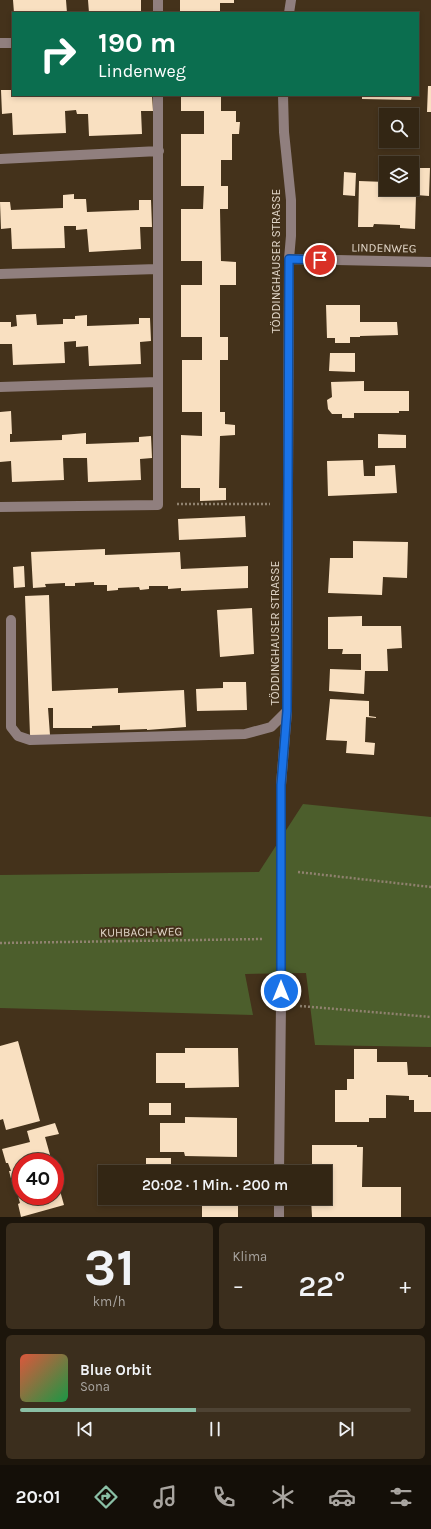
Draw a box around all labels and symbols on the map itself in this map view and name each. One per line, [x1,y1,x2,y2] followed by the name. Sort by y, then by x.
[269,189,283,333] street label: TÖDDINGHAUSER STRASSE
[351,240,417,256] street label: LINDENWEG
[303,243,337,277] pin
[268,561,282,705] street label: TÖDDINGHAUSER STRASSE
[100,924,182,940] street label: KUHBACH-WEG
[260,970,302,1012] position arrow
[12,1153,64,1205] speed limit sign: 40

